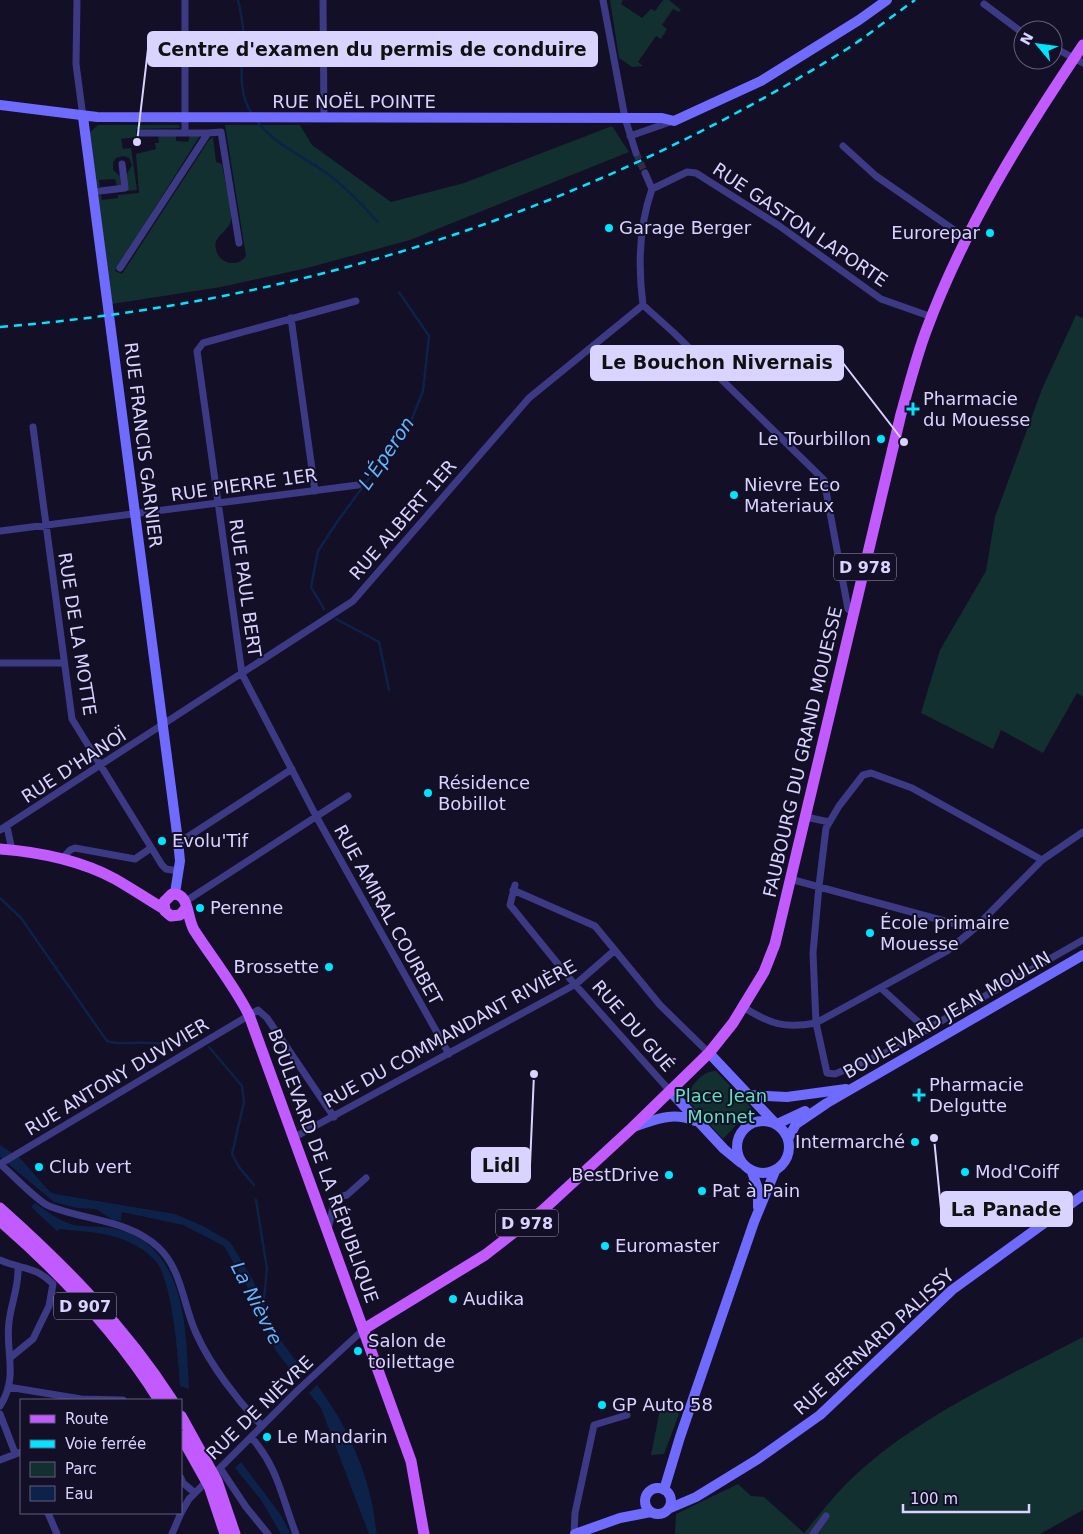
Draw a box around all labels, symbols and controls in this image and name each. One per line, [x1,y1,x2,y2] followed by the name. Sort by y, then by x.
[1013,20,1063,70] north arrow
[1017,30,1036,48] text: N
[148,32,597,66] callout: Centre d'examen du permis de conduire
[157,38,587,60] text: Centre d'examen du permis de conduire
[272,91,436,112] street label: RUE NOËL POINTE
[709,158,892,291] street label: RUE GASTON LAPORTE
[619,217,752,238] place label: Garage Berger
[603,222,615,234] marker: Garage Berger
[891,222,981,243] place label: Eurorepar
[984,227,996,239] marker: Eurorepar
[120,341,167,549] street label: RUE FRANCIS GARNIER
[591,346,843,380] callout: Le Bouchon Nivernais
[601,351,833,373] text: Le Bouchon Nivernais
[923,388,1030,430] place label: Pharmacie du Mouesse
[907,403,919,415] marker: Pharmacie du Mouesse
[354,412,418,494] water label: L'Éperon
[758,428,871,449] place label: Le Tourbillon
[875,433,887,445] marker: Le Tourbillon
[345,455,460,584] street label: RUE ALBERT 1ER
[169,464,319,505] street label: RUE PIERRE 1ER
[744,474,840,516] place label: Nievre Eco Materiaux
[728,489,740,501] marker: Nievre Eco Materiaux
[225,517,266,660] street label: RUE PAUL BERT
[54,551,101,717] street label: RUE DE LA MOTTE
[834,554,896,580] road number: D 978
[759,604,846,899] street label: FAUBOURG DU GRAND MOUESSE
[18,724,131,807] street label: RUE D'HANOÏ
[438,772,530,814] place label: Résidence Bobillot
[422,787,434,799] marker: Résidence Bobillot
[330,821,447,1009] street label: RUE AMIRAL COURBET
[172,830,249,851] place label: Evolu'Tif
[156,835,168,847] marker: Evolu'Tif
[210,897,283,918] place label: Perenne
[194,902,206,914] marker: Perenne
[880,912,1010,954] place label: École primaire Mouesse
[864,927,876,939] marker: École primaire Mouesse
[839,946,1054,1083] street label: BOULEVARD JEAN MOULIN
[320,955,580,1112] street label: RUE DU COMMANDANT RIVIÈRE
[234,956,319,977] place label: Brossette
[323,961,335,973] marker: Brossette
[588,976,679,1076] street label: RUE DU GUÉ
[21,1013,212,1140] street label: RUE ANTONY DUVIVIER
[264,1026,383,1306] street label: BOULEVARD DE LA RÉPUBLIQUE
[929,1074,1024,1116] place label: Pharmacie Delgutte
[675,1085,767,1127] park label: Place Jean Monnet
[913,1089,925,1101] marker: Pharmacie Delgutte
[795,1131,905,1152] place label: Intermarché
[909,1136,921,1148] marker: Intermarché
[472,1148,530,1182] callout: Lidl
[482,1154,520,1176] text: Lidl
[49,1156,131,1177] place label: Club vert
[33,1161,45,1173] marker: Club vert
[975,1161,1059,1182] place label: Mod'Coiff
[571,1164,659,1185] place label: BestDrive
[959,1166,971,1178] marker: Mod'Coiff
[663,1169,675,1181] marker: BestDrive
[712,1180,800,1201] place label: Pat à Pain
[696,1185,708,1197] marker: Pat à Pain
[941,1192,1072,1226] callout: La Panade
[951,1198,1061,1220] text: La Panade
[496,1210,558,1236] road number: D 978
[615,1235,720,1256] place label: Euromaster
[599,1240,611,1252] marker: Euromaster
[227,1258,287,1348] water label: La Nièvre
[789,1264,959,1419] street label: RUE BERNARD PALISSY
[463,1288,524,1309] place label: Audika
[54,1292,116,1320] road number: D 907
[447,1293,459,1305] marker: Audika
[368,1330,455,1372] place label: Salon de toilettage
[352,1345,364,1357] marker: Salon de toilettage
[202,1351,317,1464] street label: RUE DE NIÈVRE
[612,1394,713,1415] place label: GP Auto 58
[20,1399,182,1514] legend
[596,1399,608,1411] marker: GP Auto 58
[65,1410,109,1428] text: Route
[277,1426,388,1447] place label: Le Mandarin
[261,1431,273,1443] marker: Le Mandarin
[65,1435,146,1453] text: Voie ferrée
[65,1460,97,1478] text: Parc
[903,1482,1029,1514] scale bar
[65,1485,93,1503] text: Eau
[910,1490,958,1508] text: 100 m

